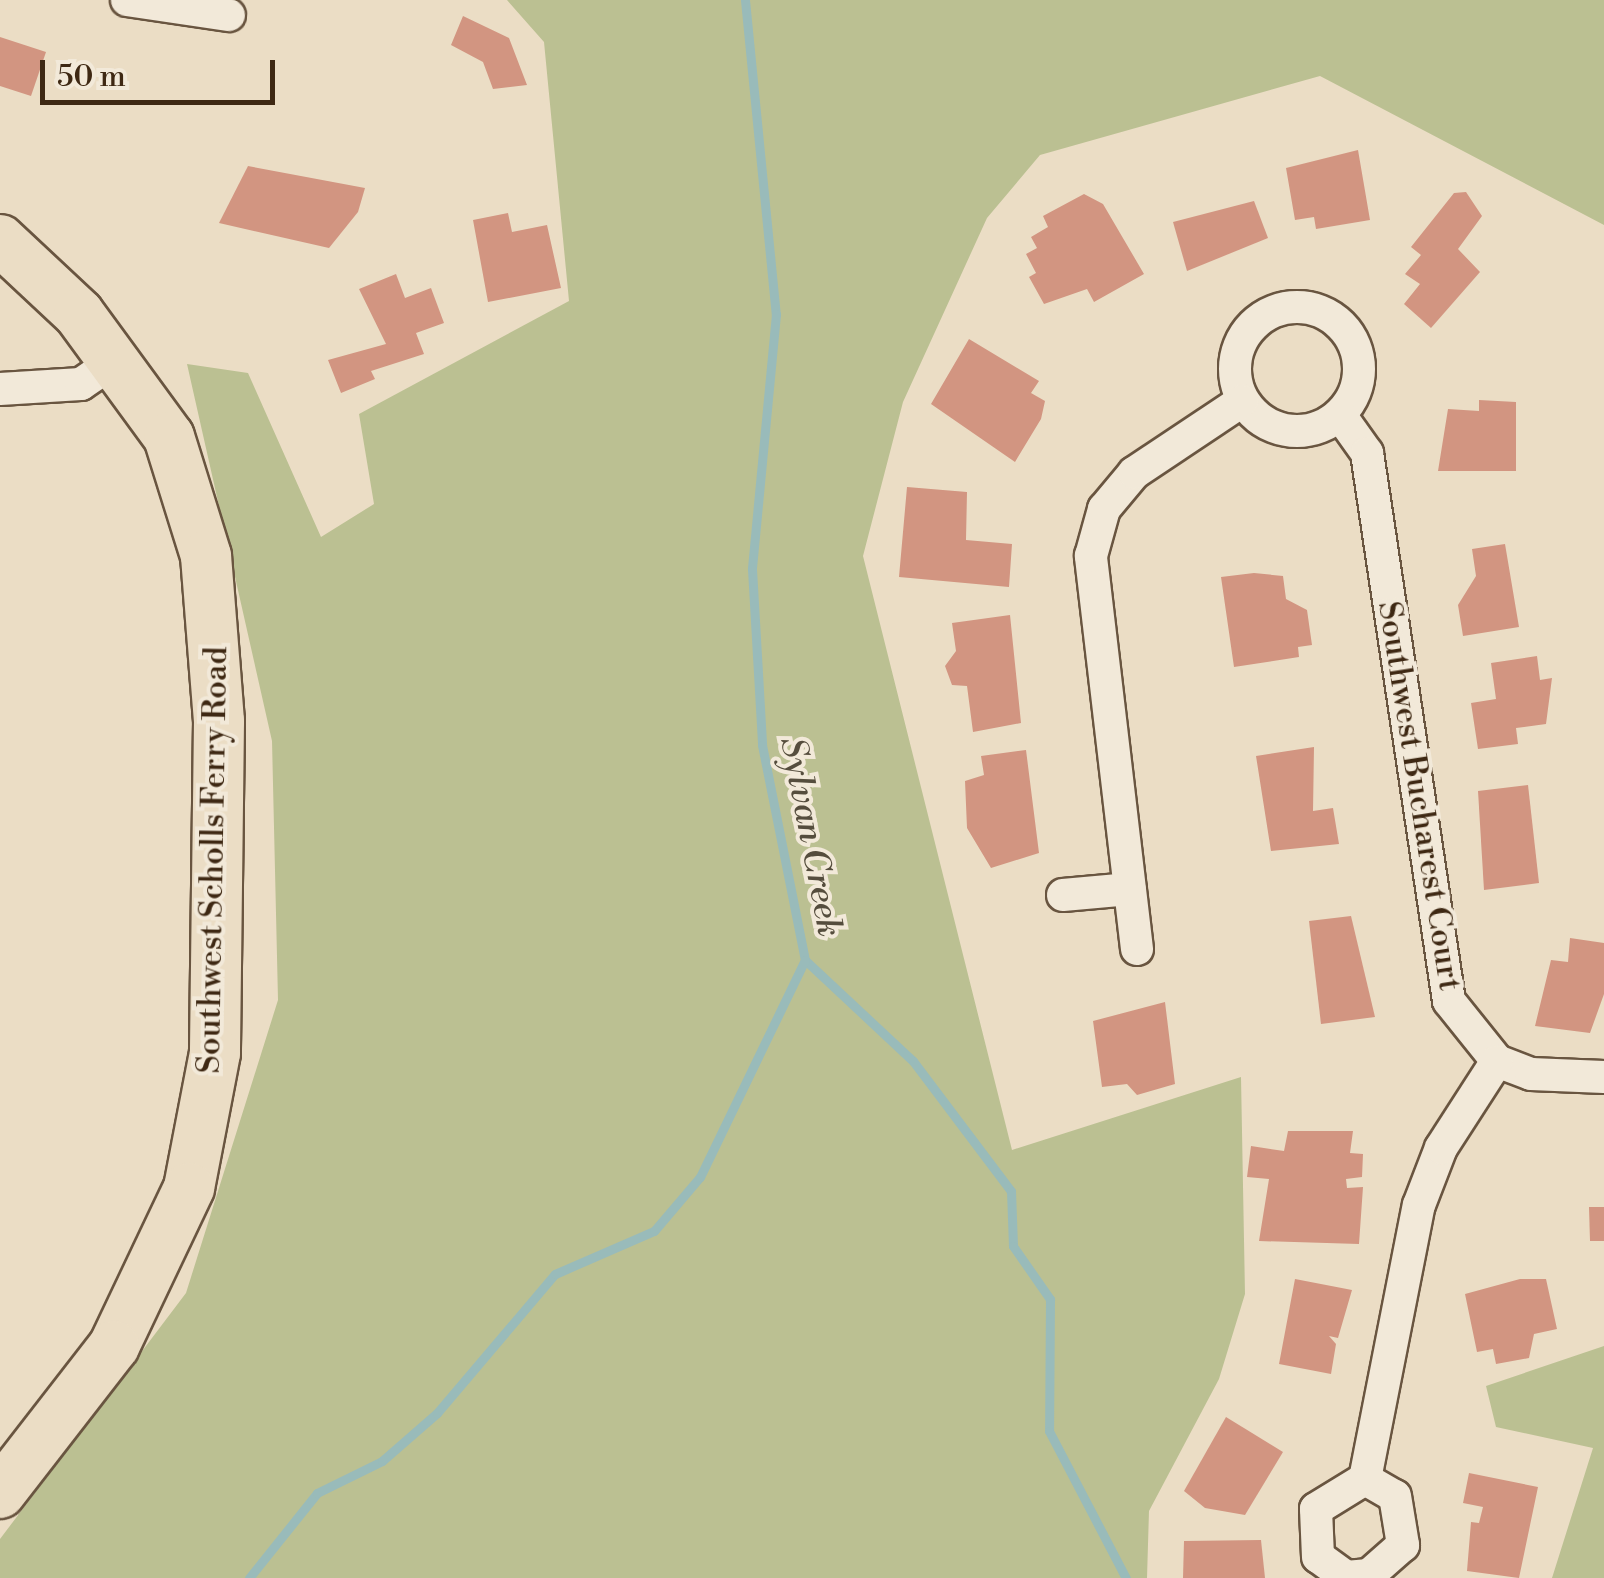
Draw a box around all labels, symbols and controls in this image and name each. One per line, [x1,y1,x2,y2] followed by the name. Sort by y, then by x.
[45,40,280,102] scale bar
[57,58,126,96] text: 50 m
[1369,599,1469,993] street label: Southwest Bucharest Court
[190,646,236,1074] street label: Southwest Scholls Ferry Road
[770,734,850,940] water label: Sylvan Creek

